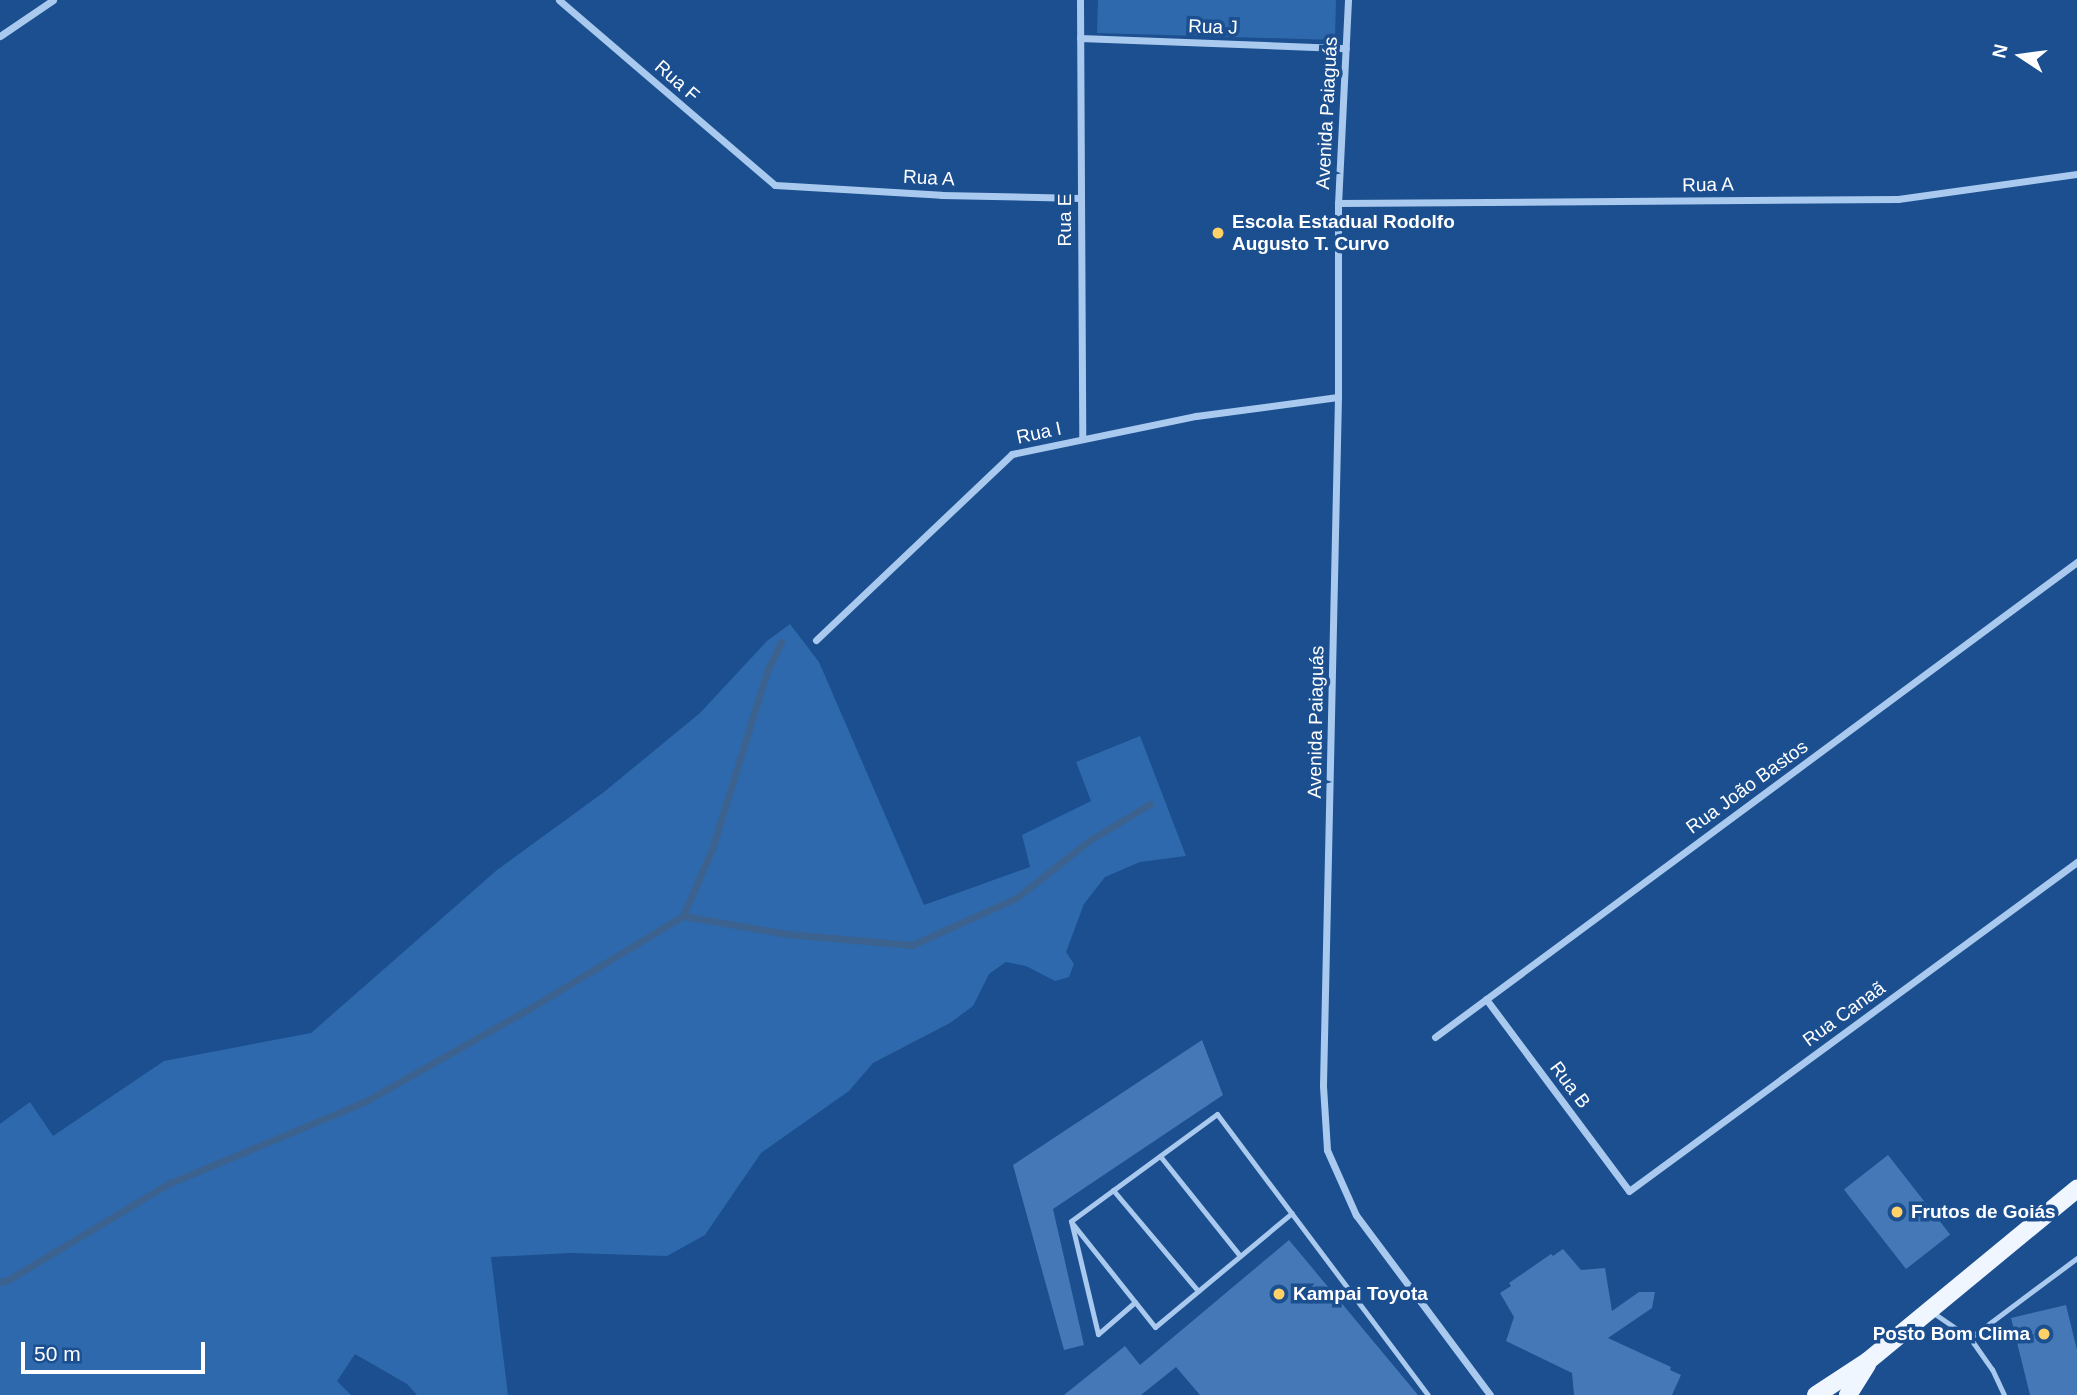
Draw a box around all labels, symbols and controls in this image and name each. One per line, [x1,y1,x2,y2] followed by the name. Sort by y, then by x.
[1188,15,1238,39] street label: Rua J
[1986,21,2056,91] north arrow
[1312,36,1342,190] street label: Avenida Paiaguás
[1988,42,2012,60] text: N
[650,55,704,107] street label: Rua F
[902,165,956,191] street label: Rua A
[1681,173,1735,197] street label: Rua A
[1054,194,1076,246] street label: Rua E
[1232,211,1455,255] place label: Escola Estadual Rodolfo Augusto T. Curvo
[1210,225,1226,241] marker: Escola Estadual Rodolfo Augusto T. Curvo
[1014,417,1064,449] street label: Rua I
[1303,645,1329,799] street label: Avenida Paiaguás
[1682,735,1812,839] street label: Rua João Bastos
[1798,977,1890,1051] street label: Rua Canaã
[1545,1057,1595,1113] street label: Rua B
[1911,1201,2056,1223] place label: Frutos de Goiás
[1889,1204,1905,1220] marker: Frutos de Goiás
[1293,1283,1428,1305] place label: Kampai Toyota
[1271,1286,1287,1302] marker: Kampai Toyota
[1873,1323,2030,1345] place label: Posto Bom Clima
[2036,1326,2052,1342] marker: Posto Bom Clima
[24,1328,208,1372] scale bar
[34,1342,81,1365] text: 50 m

